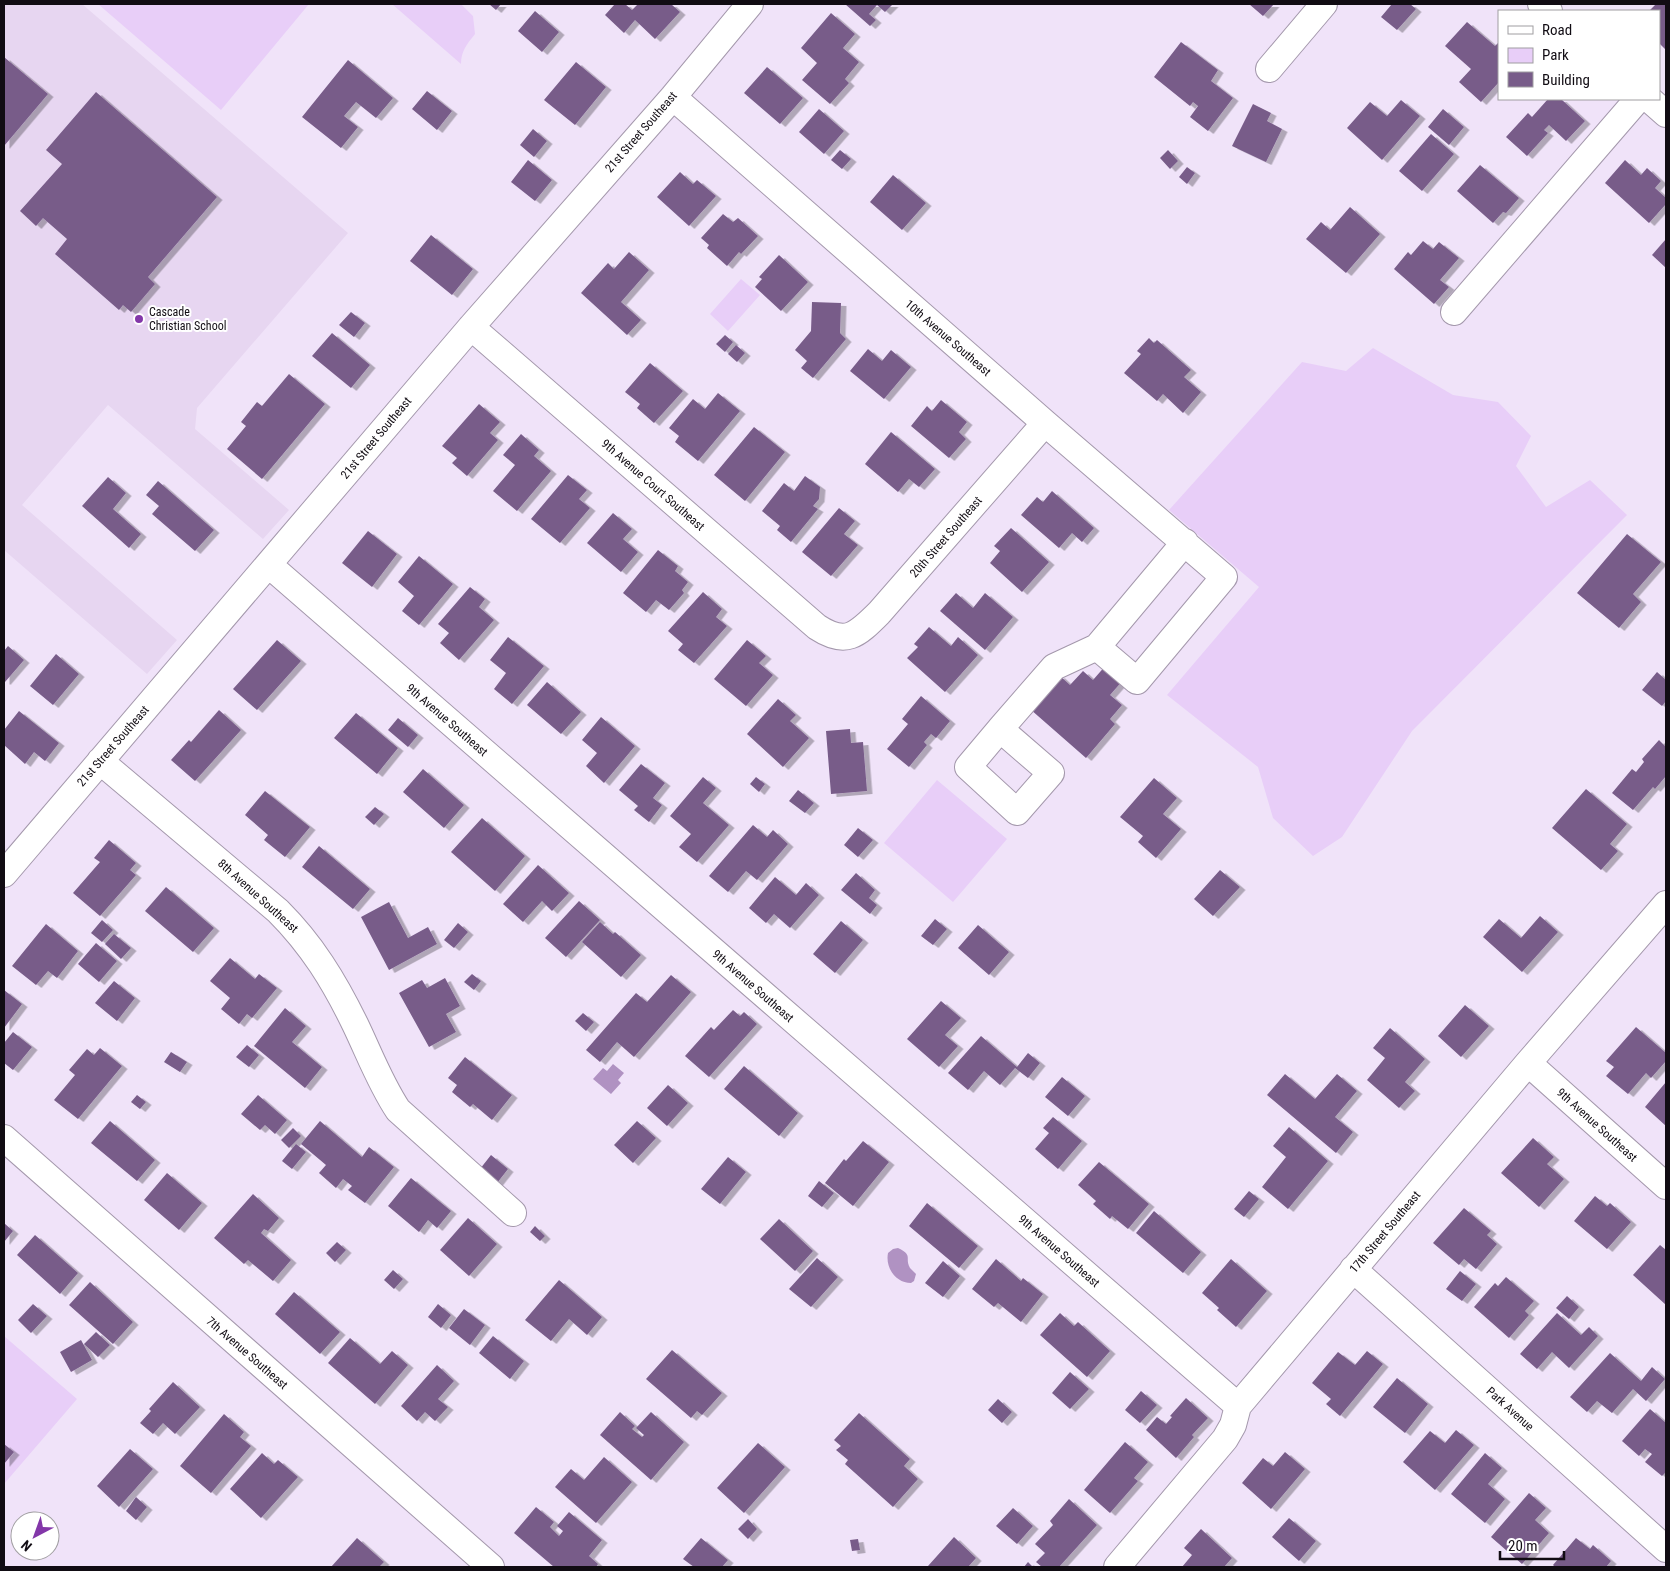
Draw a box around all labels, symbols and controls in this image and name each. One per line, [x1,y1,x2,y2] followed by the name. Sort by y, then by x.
[1498,10,1660,100] legend
[1542,21,1572,39] text: Road
[1542,46,1569,64] text: Park
[1542,71,1590,89] text: Building
[602,88,680,175] street label: 21st Street Southeast
[902,297,994,379] street label: 10th Avenue Southeast
[149,305,226,333] place label: Cascade Christian School
[133,313,145,325] marker: Cascade Christian School
[338,394,415,482] street label: 21st Street Southeast
[599,436,708,534] street label: 9th Avenue Court Southeast
[907,493,985,580] street label: 20th Street Southeast
[403,681,491,759] street label: 9th Avenue Southeast
[74,702,152,789] street label: 21st Street Southeast
[215,856,301,936] street label: 8th Avenue Southeast
[709,947,797,1025] street label: 9th Avenue Southeast
[1554,1085,1640,1165] street label: 9th Avenue Southeast
[1347,1188,1424,1276] street label: 17th Street Southeast
[1015,1212,1103,1290] street label: 9th Avenue Southeast
[203,1314,291,1392] street label: 7th Avenue Southeast
[1484,1384,1537,1434] street label: Park Avenue
[10,1511,60,1561] north arrow
[1500,1528,1564,1560] scale bar
[18,1537,35,1555] text: N
[1508,1537,1538,1555] text: 20 m

